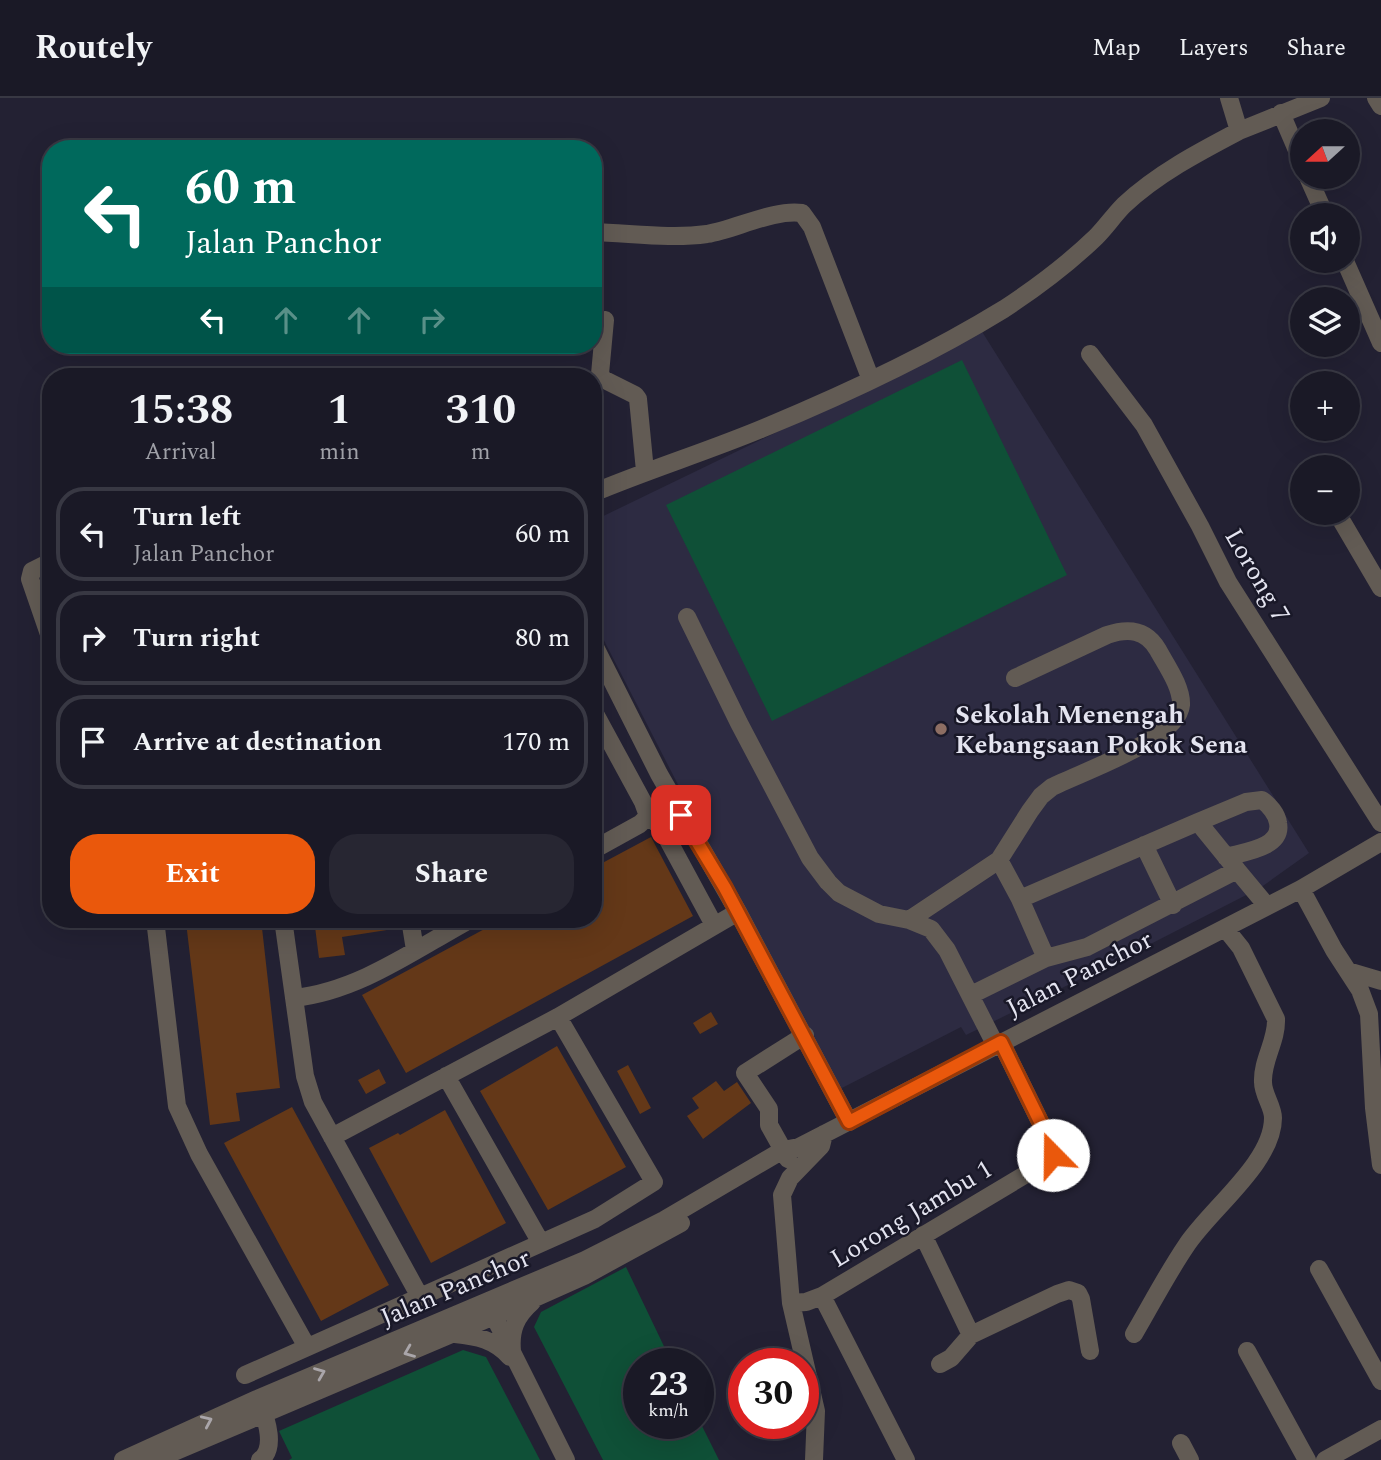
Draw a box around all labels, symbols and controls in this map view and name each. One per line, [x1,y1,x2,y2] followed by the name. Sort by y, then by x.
[35,23,152,73] text: Routely
[1092,30,1141,66] text: Map
[1179,30,1249,66] text: Layers
[1287,30,1346,66] text: Share
[1290,119,1360,189] north arrow
[1290,119,1360,525] map controls
[185,151,296,226] text: 60 m
[70,168,161,259] icon: left
[1290,203,1360,273] button: sound
[185,219,382,268] text: Jalan Panchor
[1290,287,1360,357] button: layers
[194,301,232,339] icon: left
[267,301,305,339] icon: ahead
[340,301,378,339] icon: ahead
[413,301,451,339] icon: right
[1290,371,1360,441] button: +
[128,379,233,442] text: 15:38
[328,379,351,442] text: 1
[445,379,516,442] text: 310
[145,435,216,470] text: Arrival
[319,435,360,470] text: min
[471,435,491,470] text: m
[1290,455,1360,525] button: −
[133,497,241,537] text: Turn left
[515,514,570,554] text: 60 m
[74,515,112,553] icon: left
[1214,521,1300,630] street label: Lorong 7
[133,537,274,572] text: Jalan Panchor
[133,618,260,658] text: Turn right
[515,618,570,658] text: 80 m
[74,619,112,657] icon: right
[955,695,1248,765] place label: Sekolah Menengah Kebangsaan Pokok Sena
[933,721,949,737] marker: Sekolah Menengah Kebangsaan Pokok Sena
[133,722,382,762] text: Arrive at destination
[502,722,570,762] text: 170 m
[74,723,112,761] icon: arrive
[651,785,711,845] pin
[662,796,700,834] icon: arrive
[70,834,315,914] button: Exit
[329,834,574,914] button: Share
[999,920,1160,1028] street label: Jalan Panchor
[1016,1118,1090,1192] position arrow
[823,1149,1000,1278] street label: Lorong Jambu 1
[374,1238,537,1338] street label: Jalan Panchor
[403,1344,415,1358] one-way arrow
[728,1348,819,1439] speed limit sign: 30
[649,1358,688,1411] text: 23
[314,1368,326,1382] one-way arrow
[648,1397,689,1424] text: km/h
[200,1415,213,1429] one-way arrow

